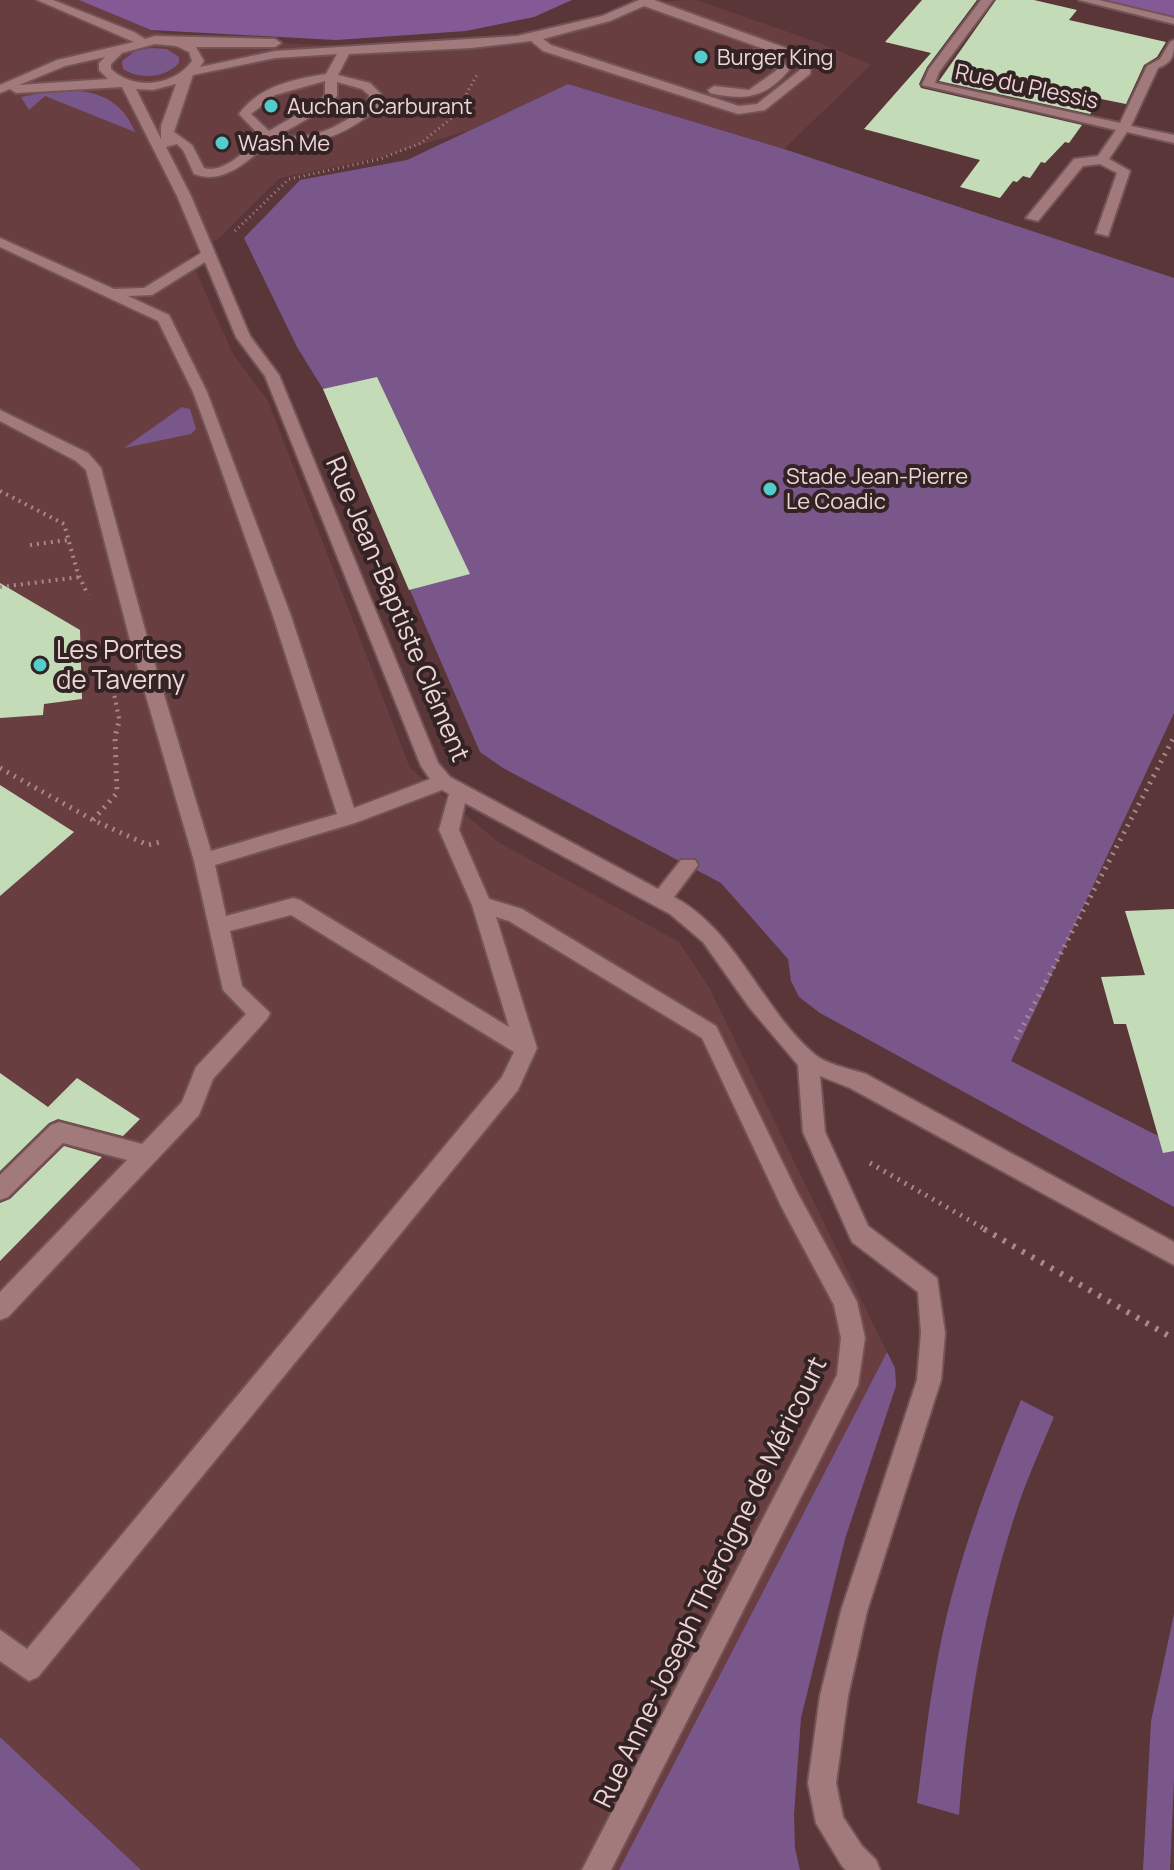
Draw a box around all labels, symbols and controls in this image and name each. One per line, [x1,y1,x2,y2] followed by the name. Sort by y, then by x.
[717,42,834,72] place label: Burger King
[692,48,710,66] marker: Burger King
[953,56,1101,116] street label: Rue du Plessis
[287,91,473,121] place label: Auchan Carburant
[262,97,280,115] marker: Auchan Carburant
[238,128,330,158] place label: Wash Me
[213,134,231,152] marker: Wash Me
[318,450,480,767] street label: Rue Jean-Baptiste Clément
[786,461,968,516] place label: Stade Jean-Pierre Le Coadic
[761,480,779,498] marker: Stade Jean-Pierre Le Coadic
[56,631,186,697] place label: Les Portes de Taverny
[31,656,49,674] marker: Les Portes de Taverny
[584,1350,834,1813] street label: Rue Anne-Joseph Théroigne de Méricourt

